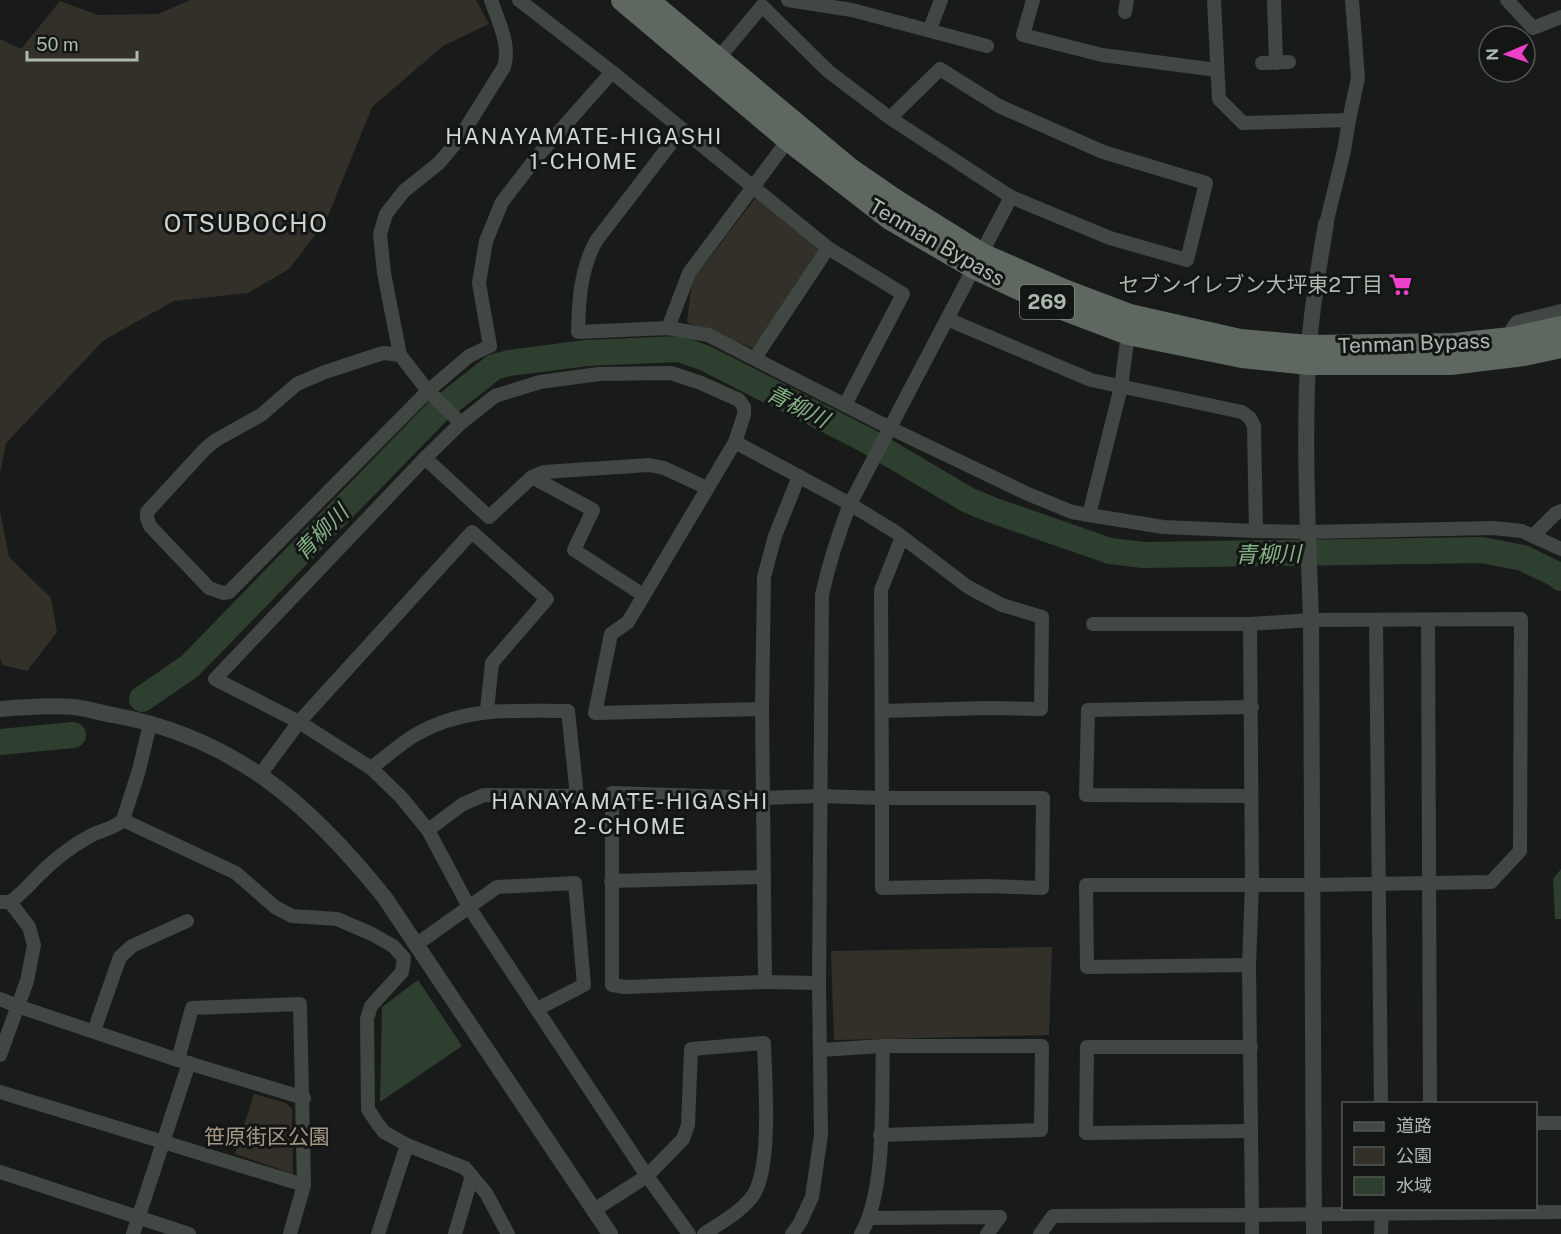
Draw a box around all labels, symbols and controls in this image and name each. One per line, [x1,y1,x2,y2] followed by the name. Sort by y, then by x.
[27,24,136,62] scale bar
[1477,24,1537,84] north arrow
[36,34,79,55] text: 50 m
[1483,48,1502,61] text: N
[445,123,723,174] district label: HANAYAMATE-HIGASHI 1-CHOME
[865,193,1009,291] street label: Tenman Bypass
[164,209,328,237] district label: OTSUBOCHO
[1388,271,1414,297] supermarket icon: セブンイレブン大坪東2丁目
[1118,272,1383,297] place label: セブンイレブン大坪東2丁目
[1020,285,1074,319] road number: 269
[1337,328,1491,358] street label: Tenman Bypass
[763,379,835,433] water label: 青柳川
[289,498,355,565] water label: 青柳川
[1235,540,1303,568] water label: 青柳川
[491,788,769,839] district label: HANAYAMATE-HIGASHI 2-CHOME
[1342,1102,1537,1210] legend
[1396,1115,1432,1136] text: 道路
[204,1124,330,1149] park label: 笹原街区公園
[1396,1145,1432,1166] text: 公園
[1396,1175,1432,1196] text: 水域

